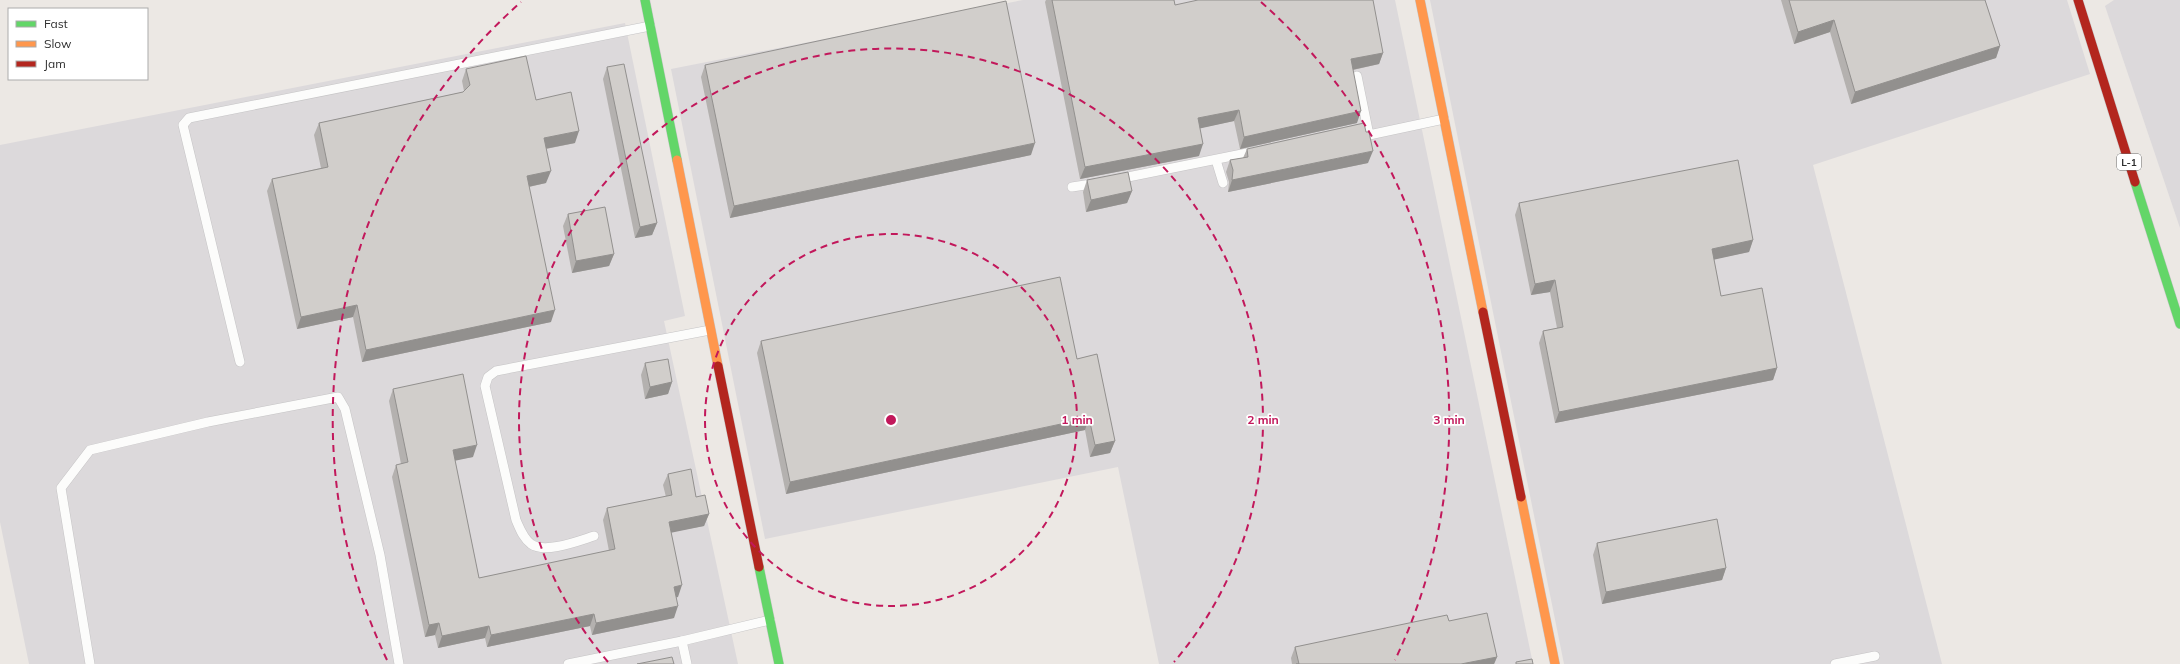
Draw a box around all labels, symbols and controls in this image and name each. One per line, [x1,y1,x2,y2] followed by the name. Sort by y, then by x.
[8,8,148,80] legend
[44,16,68,31] text: Fast
[44,36,72,51] text: Slow
[44,56,66,71] text: Jam
[2117,154,2141,170] road number: L-1
[1061,412,1093,427] text: 1 min
[1247,412,1279,427] text: 2 min
[1433,412,1465,427] text: 3 min
[884,413,898,427] centre of rings

